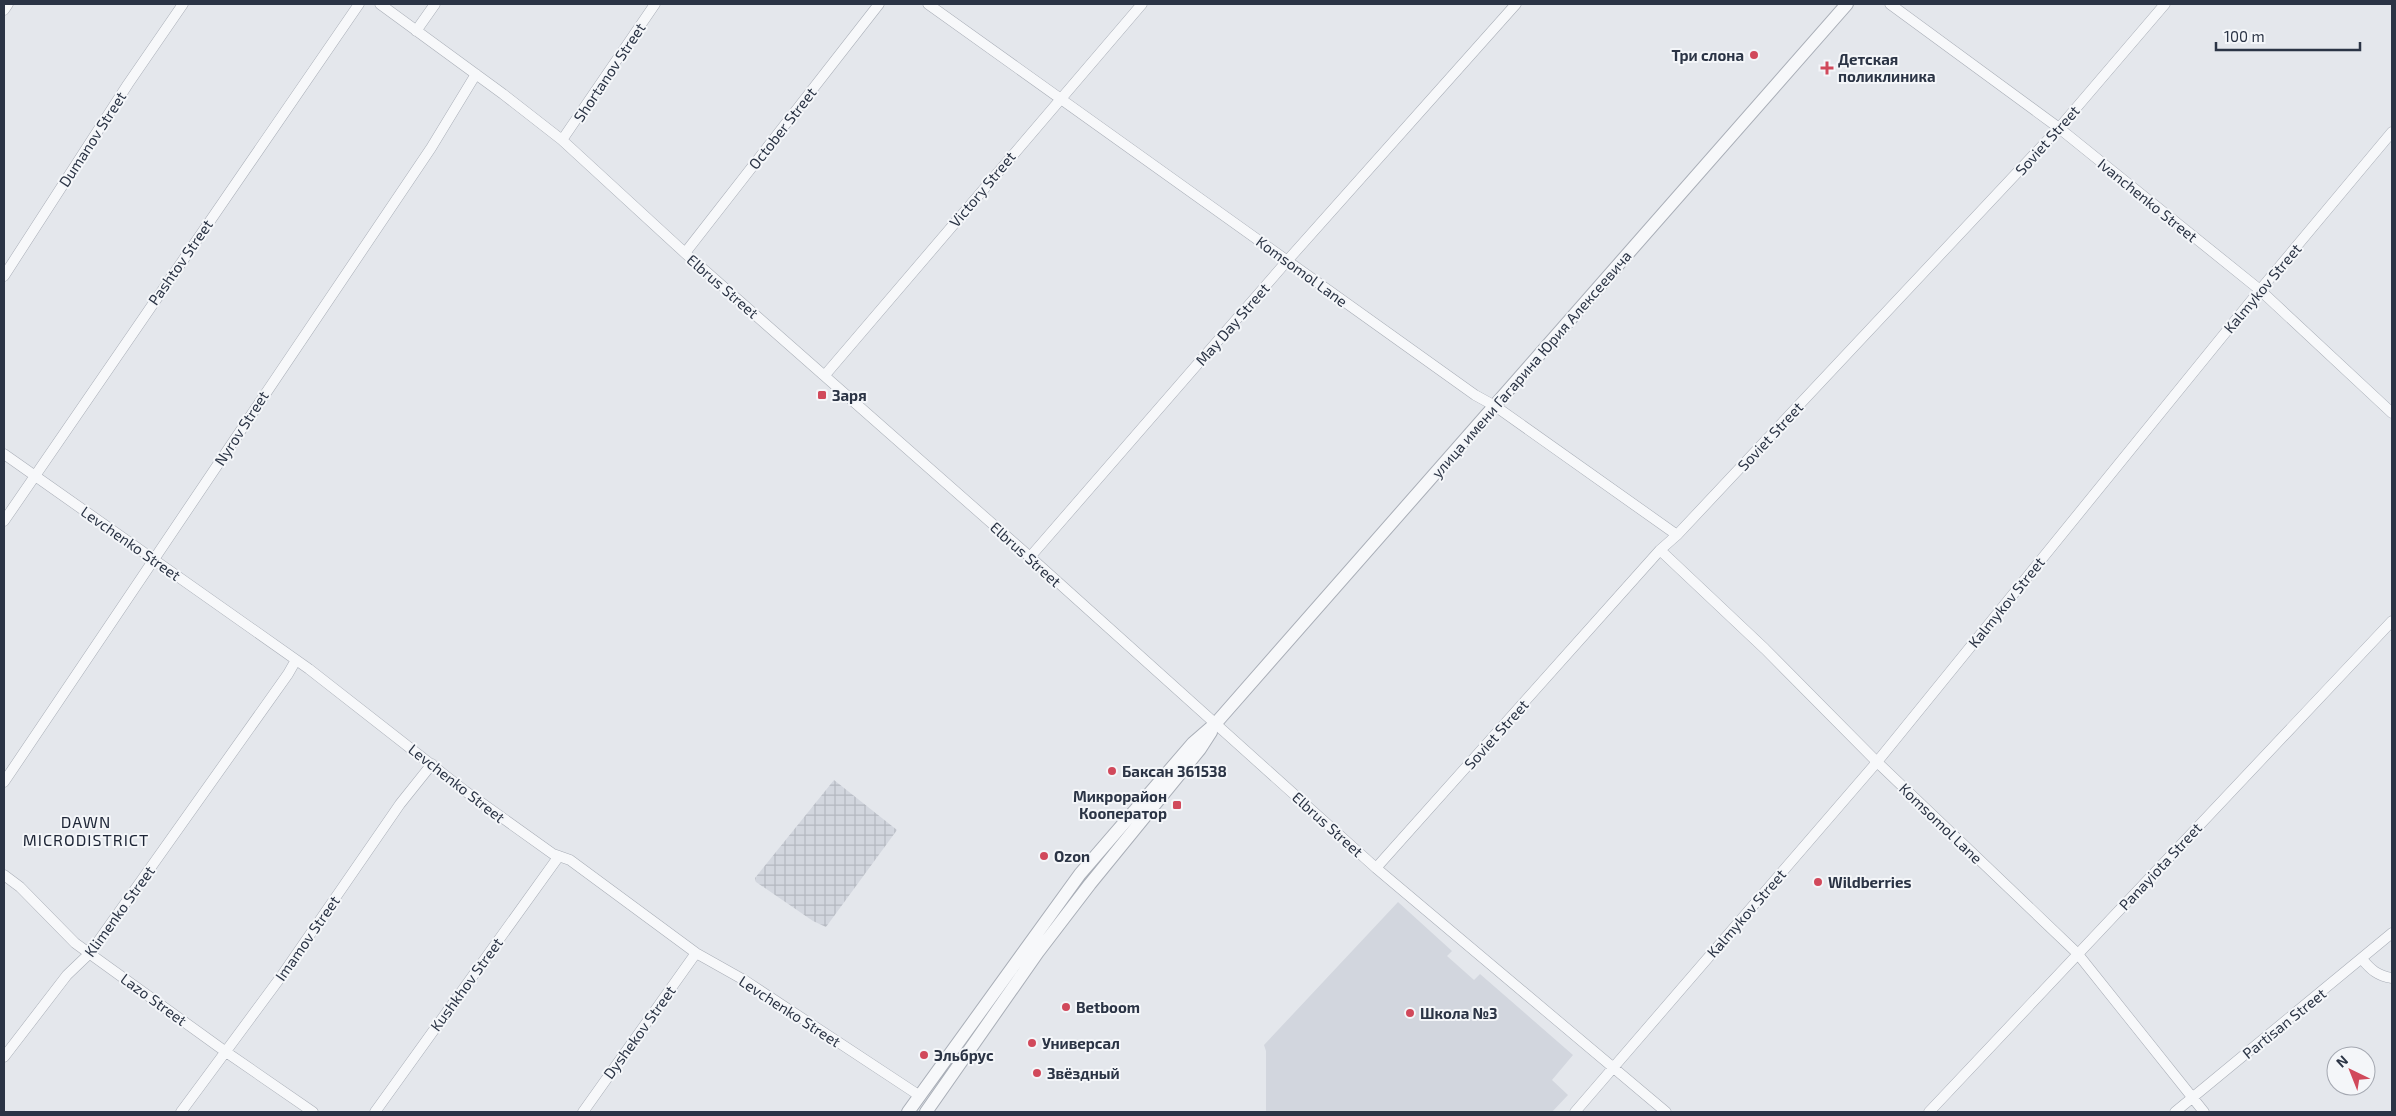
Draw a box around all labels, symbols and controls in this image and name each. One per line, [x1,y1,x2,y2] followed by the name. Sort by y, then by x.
[569,19,649,125] street label: Shortanov Street
[2216,20,2360,52] scale bar
[2224,27,2265,45] text: 100 m
[1671,46,1744,64] place label: Три слона
[1748,49,1760,61] marker: Три слона
[1838,50,1936,85] place label: Детская поликлиника
[1820,61,1834,75] marker: Детская поликлиника
[744,83,820,173] street label: October Street
[55,88,130,190] street label: Dumanov Street
[2011,101,2083,178] street label: Soviet Street
[945,147,1019,230] street label: Victory Street
[2095,154,2201,246] street label: Ivanchenko Street
[144,216,216,308] street label: Pashtov Street
[1253,232,1351,310] street label: Komsomol Lane
[2219,239,2305,336] street label: Kalmykov Street
[1427,247,1635,482] street label: улица имени Гагарина Юрия Алексеевича
[684,250,763,322] street label: Elbrus Street
[1191,279,1273,369] street label: May Day Street
[832,386,867,404] place label: Заря
[210,387,272,469] street label: Nyrov Street
[816,389,828,401] marker: Заря
[1734,398,1807,474] street label: Soviet Street
[78,502,184,584] street label: Levchenko Street
[987,518,1065,591] street label: Elbrus Street
[1964,553,2048,651] street label: Kalmykov Street
[1460,695,1532,772] street label: Soviet Street
[405,740,509,826] street label: Levchenko Street
[1122,762,1227,780] place label: Баксан 361538
[1106,765,1118,777] marker: Баксан 361538
[1896,779,1986,867] street label: Komsomol Lane
[1073,787,1167,822] place label: Микрорайон Кооператор
[1289,788,1367,861] street label: Elbrus Street
[1171,799,1183,811] marker: Микрорайон Кооператор
[23,812,149,849] district label: DAWN MICRODISTRICT
[2115,818,2205,914] street label: Panayiota Street
[1054,847,1090,865] place label: Ozon
[1038,850,1050,862] marker: Ozon
[80,862,158,960] street label: Klimenko Street
[1703,865,1789,961] street label: Kalmykov Street
[1828,873,1911,891] place label: Wildberries
[1812,876,1824,888] marker: Wildberries
[271,892,343,984] street label: Imamov Street
[426,934,506,1034] street label: Kushkhov Street
[118,969,191,1029] street label: Lazo Street
[736,971,844,1051] street label: Levchenko Street
[599,982,679,1082] street label: Dyshekov Street
[2239,984,2330,1062] street label: Partisan Street
[1076,998,1140,1016] place label: Betboom
[1060,1001,1072,1013] marker: Betboom
[1420,1004,1498,1022] place label: Школа №3
[1404,1007,1416,1019] marker: Школа №3
[1042,1034,1120,1052] place label: Универсал
[1026,1037,1038,1049] marker: Универсал
[934,1046,994,1064] place label: Эльбрус
[2326,1046,2376,1096] north arrow
[918,1049,930,1061] marker: Эльбрус
[2332,1051,2351,1071] text: N
[1047,1064,1120,1082] place label: Звёздный
[1031,1067,1043,1079] marker: Звёздный

